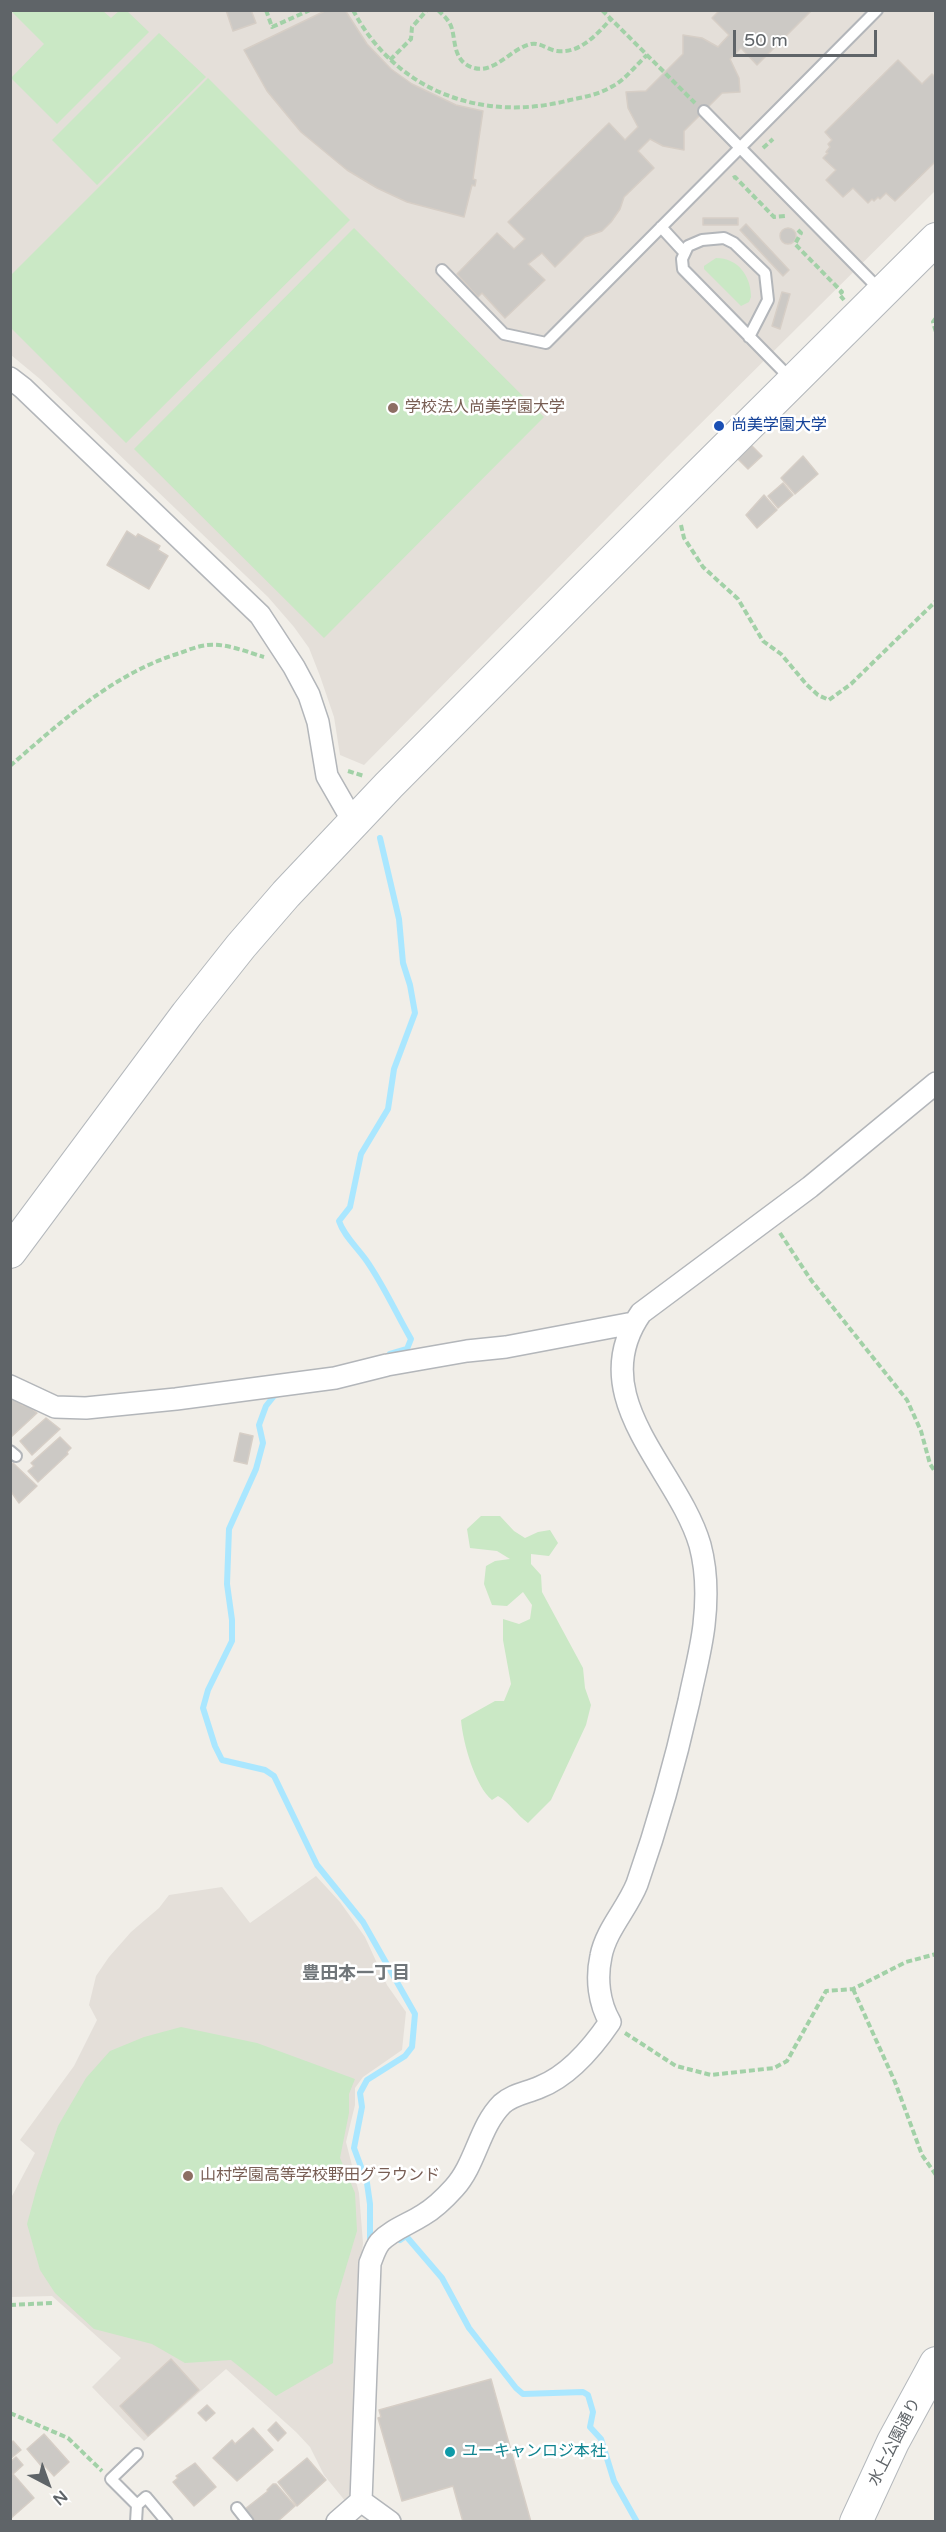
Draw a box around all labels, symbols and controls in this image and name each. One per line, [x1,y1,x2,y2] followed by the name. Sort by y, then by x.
[736,18,880,56] scale bar
[744,29,788,51] text: 50 m
[405,398,565,418] place label: 学校法人尚美学園大学
[386,401,400,415] marker: 学校法人尚美学園大学
[731,416,827,436] place label: 尚美学園大学
[712,419,726,433] marker: 尚美学園大学
[302,1963,410,1985] district label: 豊田本一丁目
[200,2166,440,2186] place label: 山村学園高等学校野田グラウンド
[181,2169,195,2183] marker: 山村学園高等学校野田グラウンド
[865,2395,925,2489] street label: 水上公園通り
[462,2442,606,2462] place label: ユーキャンロジ本社
[443,2445,457,2459] marker: ユーキャンロジ本社
[18,2454,78,2514] north arrow
[48,2486,71,2509] text: N

